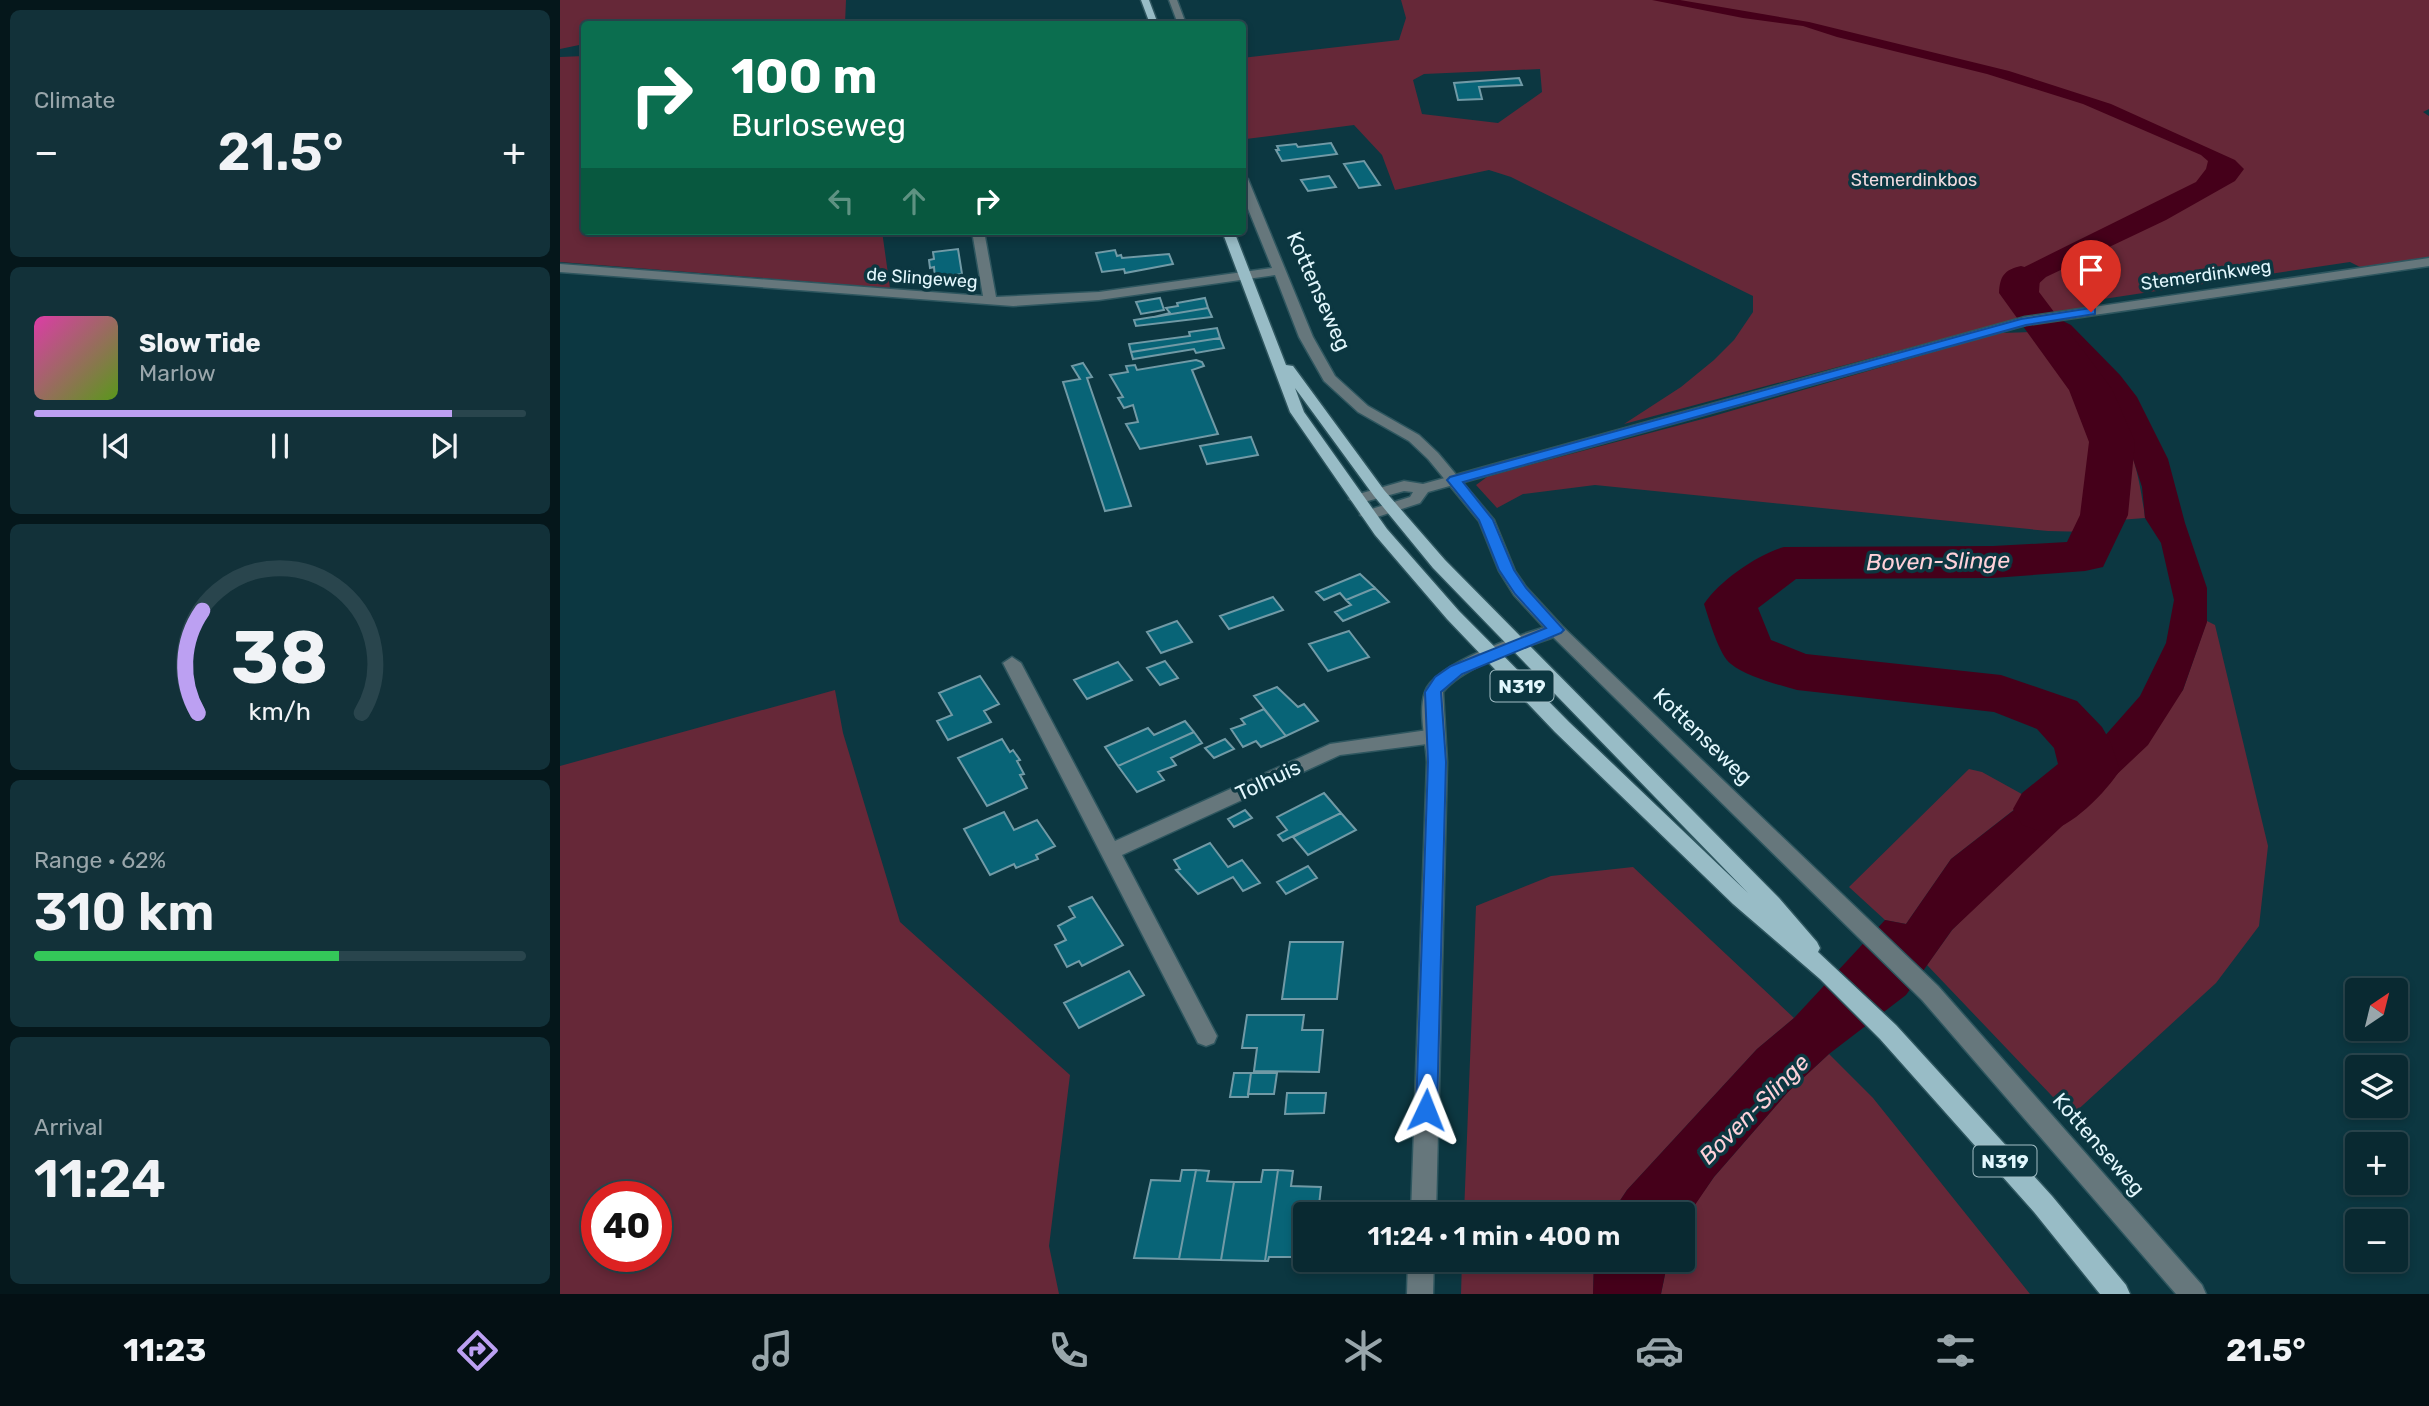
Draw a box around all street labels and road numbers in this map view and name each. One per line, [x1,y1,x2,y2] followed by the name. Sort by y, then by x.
[1282,227,1356,355] street label: Kottenseweg
[2139,255,2273,295] street label: Stemerdinkweg
[866,263,978,293] street label: de Slingeweg
[1490,670,1553,702] road number: N319
[1648,683,1758,789] street label: Kottenseweg
[1232,754,1304,806] street label: Tolhuis
[2048,1088,2150,1200] street label: Kottenseweg
[1974,1146,2036,1176] road number: N319

